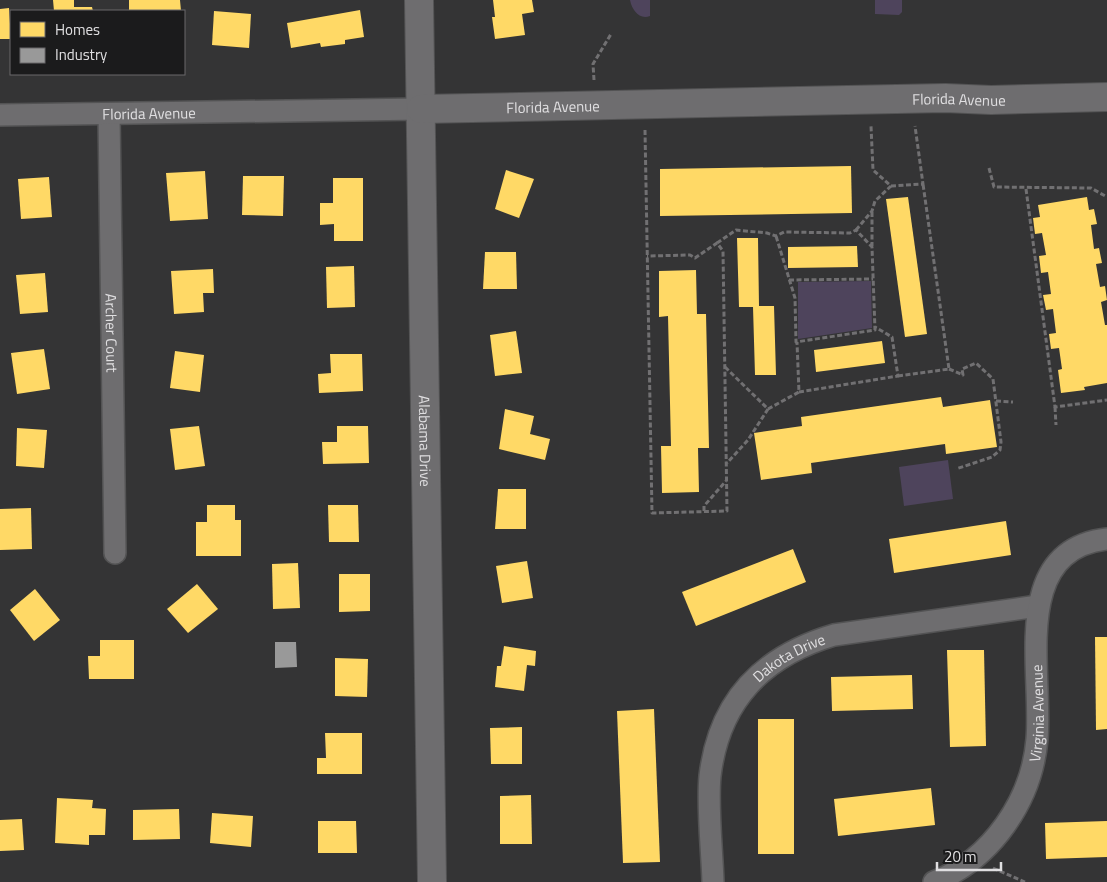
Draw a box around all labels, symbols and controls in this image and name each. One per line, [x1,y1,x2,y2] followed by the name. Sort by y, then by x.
[10,10,185,75] legend
[55,18,100,41] text: Homes
[55,43,107,66] text: Industry
[912,86,1006,112] street label: Florida Avenue
[506,94,600,119] street label: Florida Avenue
[102,101,196,125] street label: Florida Avenue
[100,293,124,373] street label: Archer Court
[413,395,438,487] street label: Alabama Drive
[747,627,828,687] street label: Dakota Drive
[1022,664,1049,764] street label: Virginia Avenue
[937,840,1001,872] scale bar
[944,845,977,868] text: 20 m

